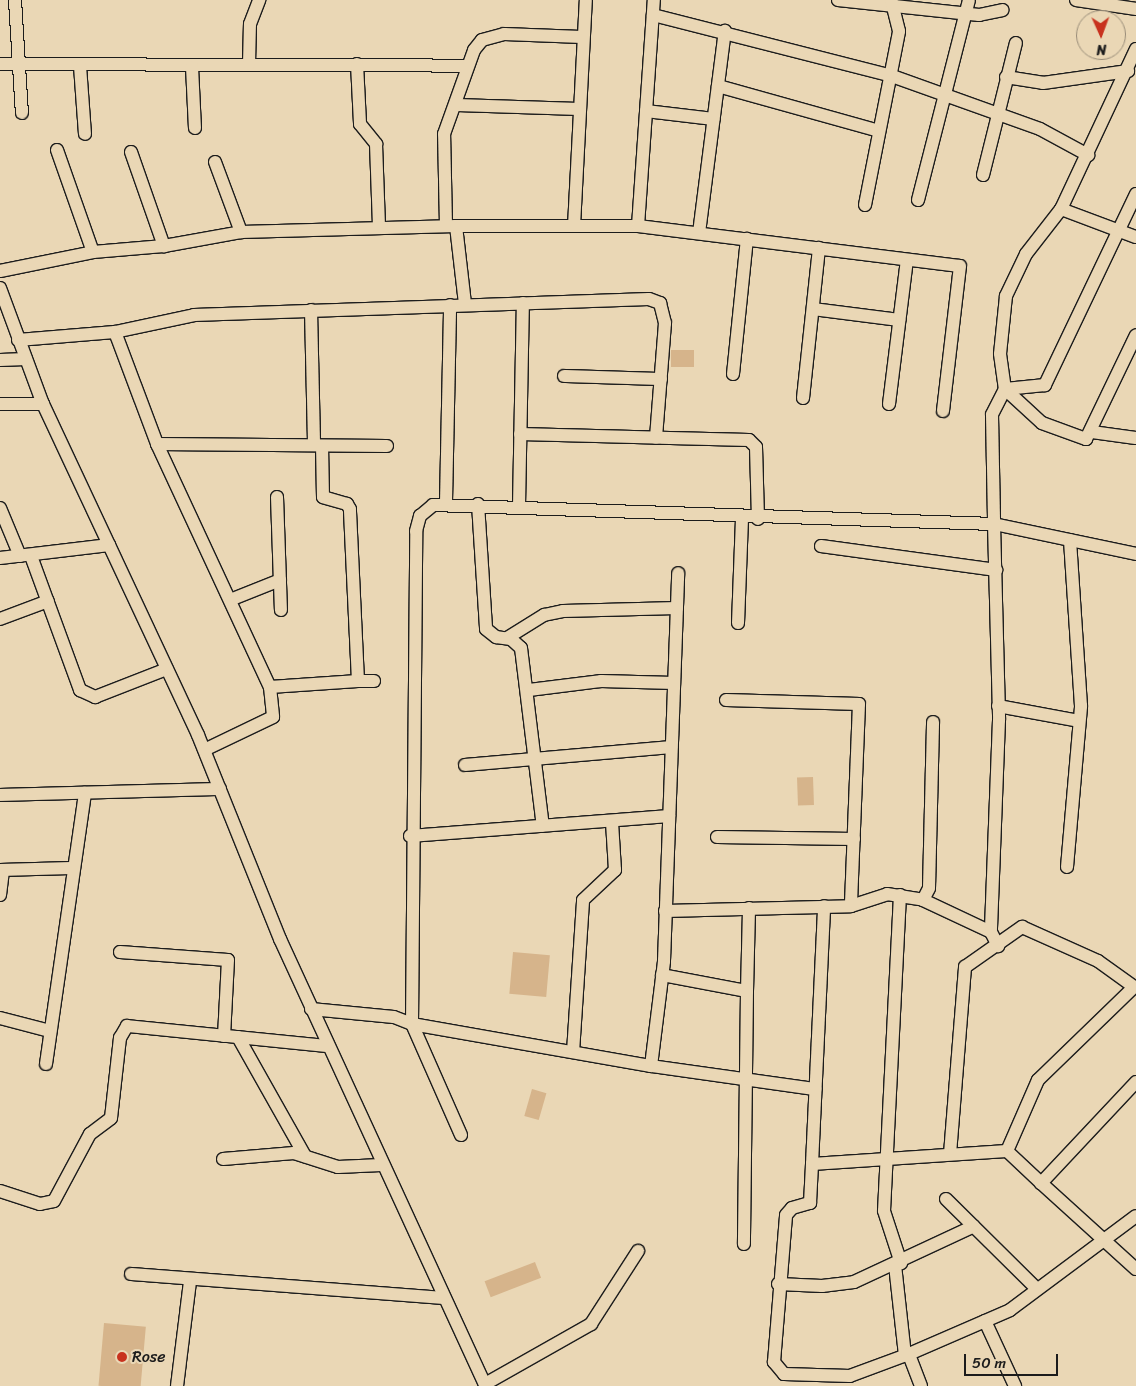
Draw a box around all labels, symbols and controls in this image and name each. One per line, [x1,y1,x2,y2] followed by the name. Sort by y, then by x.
[1076,10,1126,60] north arrow
[1096,37,1107,62] text: N
[966,1344,1060,1376] scale bar
[132,1347,165,1367] place label: Rose
[972,1350,1006,1376] text: 50 m
[116,1351,128,1363] marker: Rose

